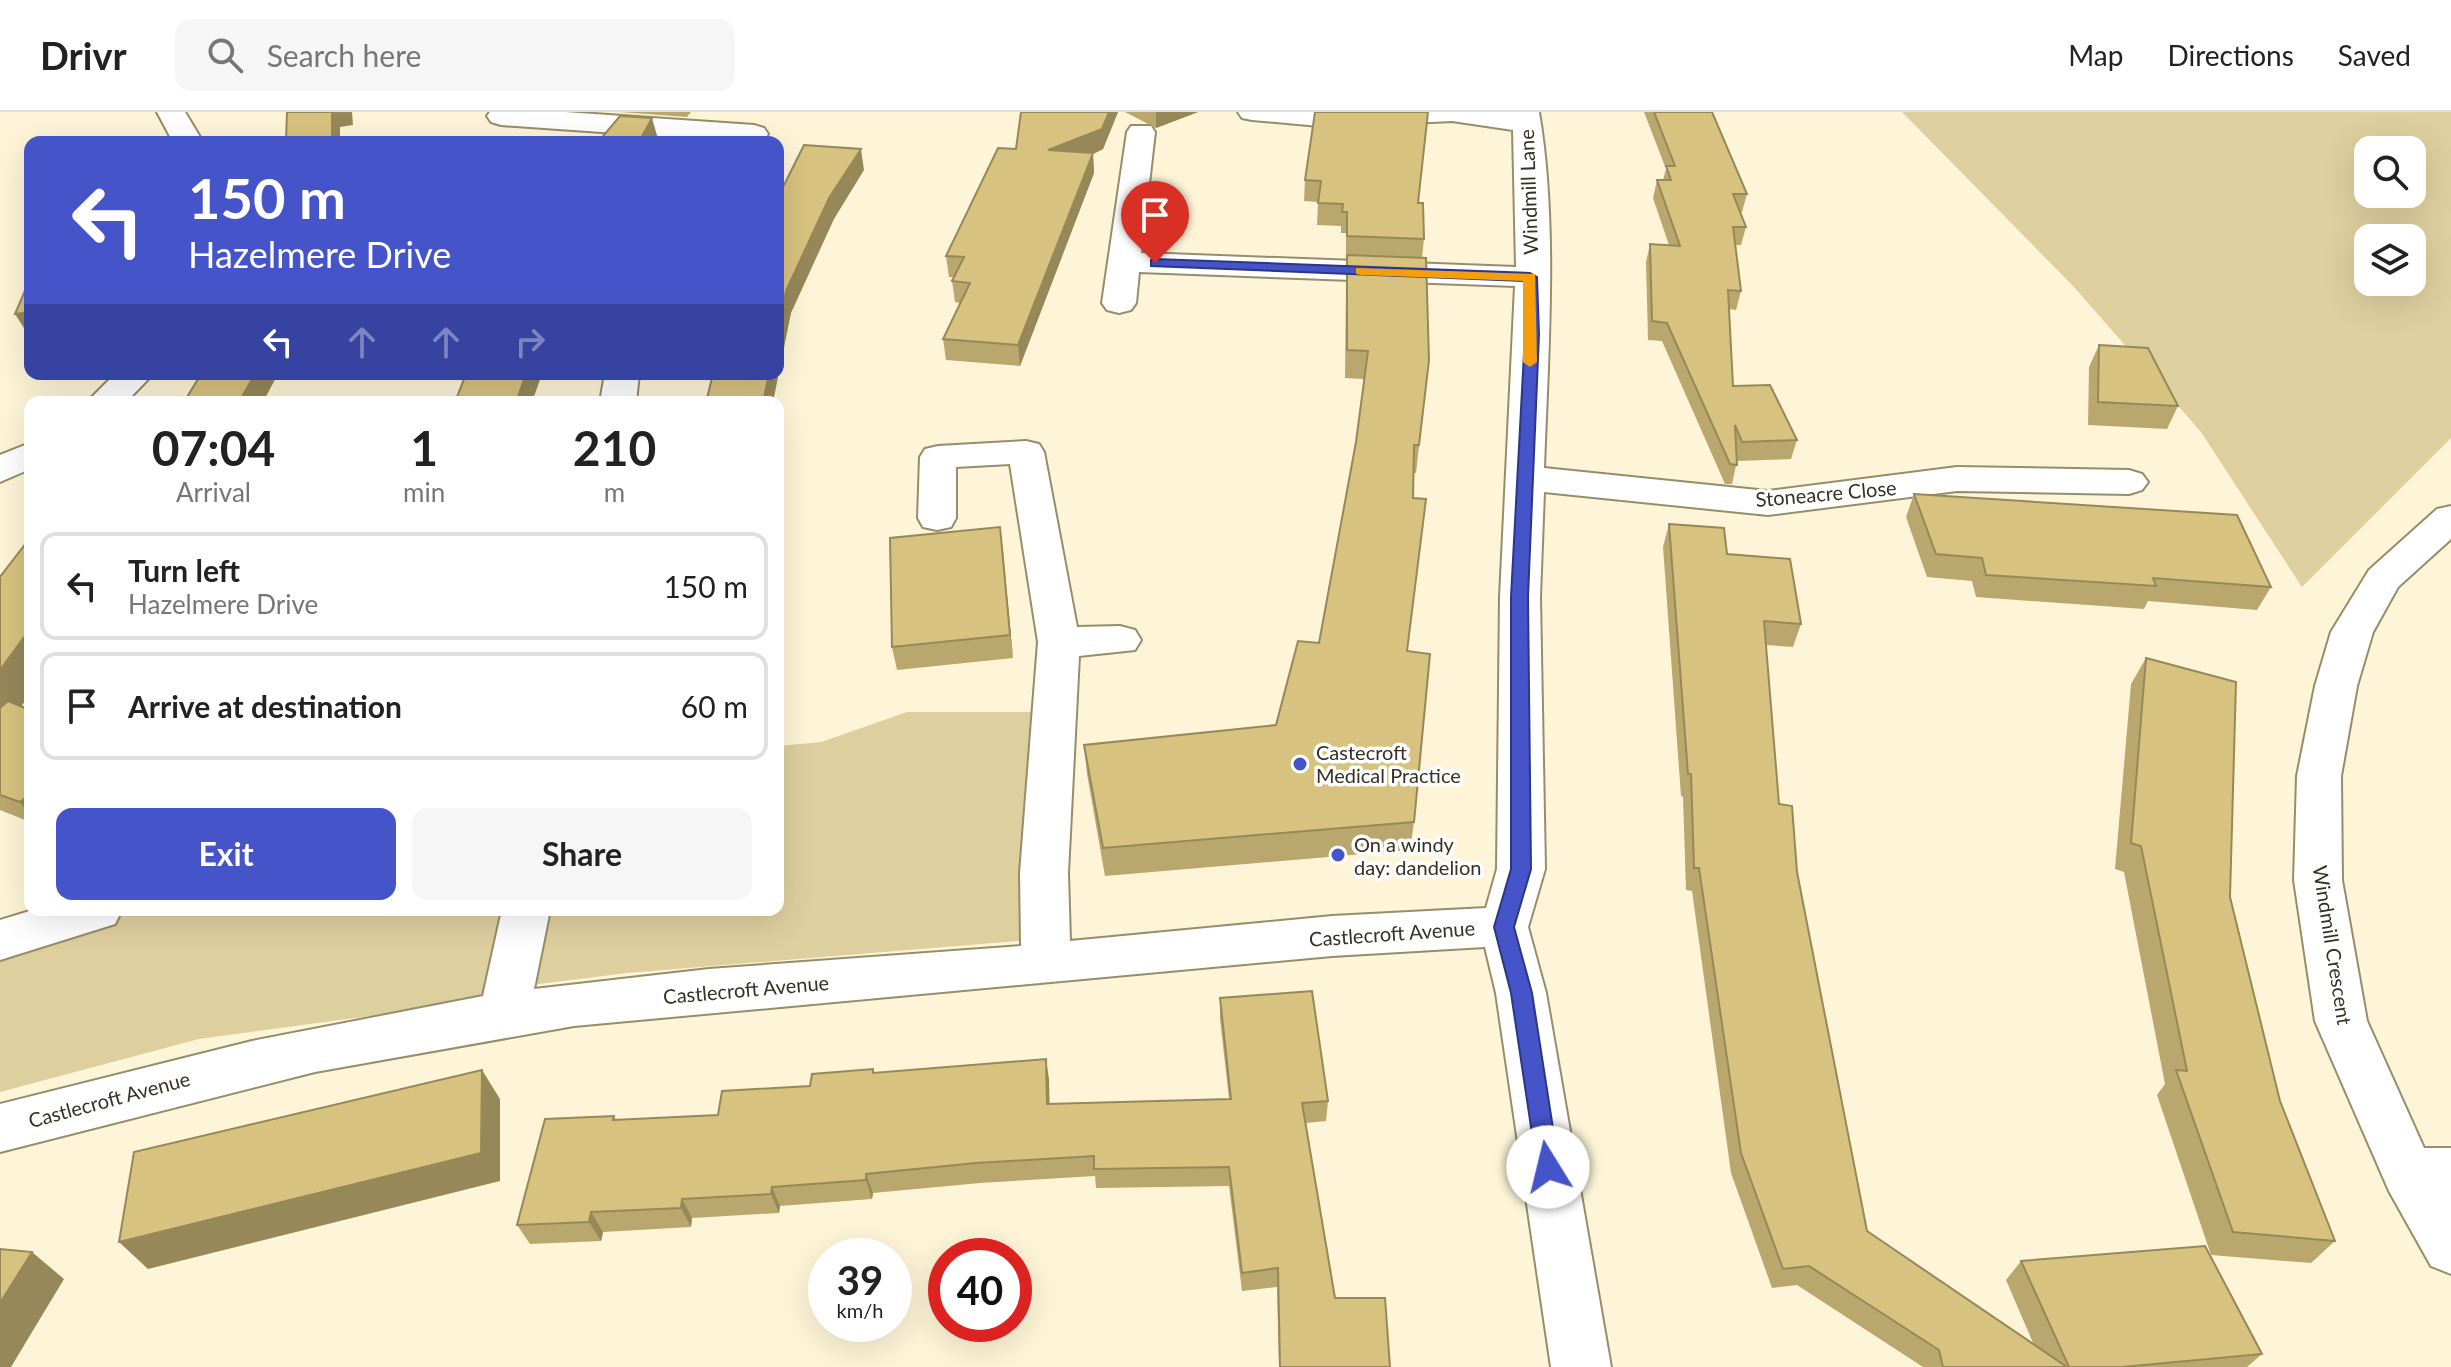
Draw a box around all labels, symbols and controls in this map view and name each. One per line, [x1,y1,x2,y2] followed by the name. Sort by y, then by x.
[175,19,735,91] search box
[40,32,127,78] text: Drivr
[203,33,247,77] icon: search
[267,37,421,73] text: Search here
[2068,38,2123,72] text: Map
[2167,38,2294,72] text: Directions
[2338,38,2411,72] text: Saved
[1514,129,1542,255] street label: Windmill Lane
[2354,136,2426,296] map controls
[2354,136,2426,208] button: search
[188,164,346,231] text: 150 m
[56,168,160,272] icon: left
[1121,181,1189,263] pin
[1133,193,1177,237] icon: arrive
[2354,224,2426,296] button: layers
[188,232,451,276] text: Hazelmere Drive
[256,320,300,364] icon: left
[340,320,384,364] icon: ahead
[424,320,468,364] icon: ahead
[508,320,552,364] icon: right
[152,419,275,476] text: 07:04
[410,419,438,476] text: 1
[573,419,656,476] text: 210
[1755,475,1897,511] street label: Stoneacre Close
[176,476,251,508] text: Arrival
[403,476,445,508] text: min
[604,476,625,508] text: m
[128,552,240,588] text: Turn left
[60,564,104,608] icon: left
[663,568,748,604] text: 150 m
[128,588,318,620] text: Hazelmere Drive
[60,684,104,728] icon: arrive
[128,688,402,724] text: Arrive at destination
[681,688,748,724] text: 60 m
[1316,740,1461,787] place label: Castecroft Medical Practice
[1291,755,1309,773] marker: Castecroft Medical Practice
[56,808,396,900] button: Exit
[412,808,752,900] button: Share
[1354,832,1481,879] place label: On a windy day: dandelion
[1329,846,1347,864] marker: On a windy day: dandelion
[2309,864,2357,1026] street label: Windmill Crescent
[1308,915,1476,951] street label: Castlecroft Avenue
[662,970,830,1008] street label: Castlecroft Avenue
[26,1066,192,1132] street label: Castlecroft Avenue
[1506,1125,1590,1209] position arrow
[928,1238,1032,1342] speed limit sign: 40
[837,1256,883,1304] text: 39
[837,1298,883,1322] text: km/h

